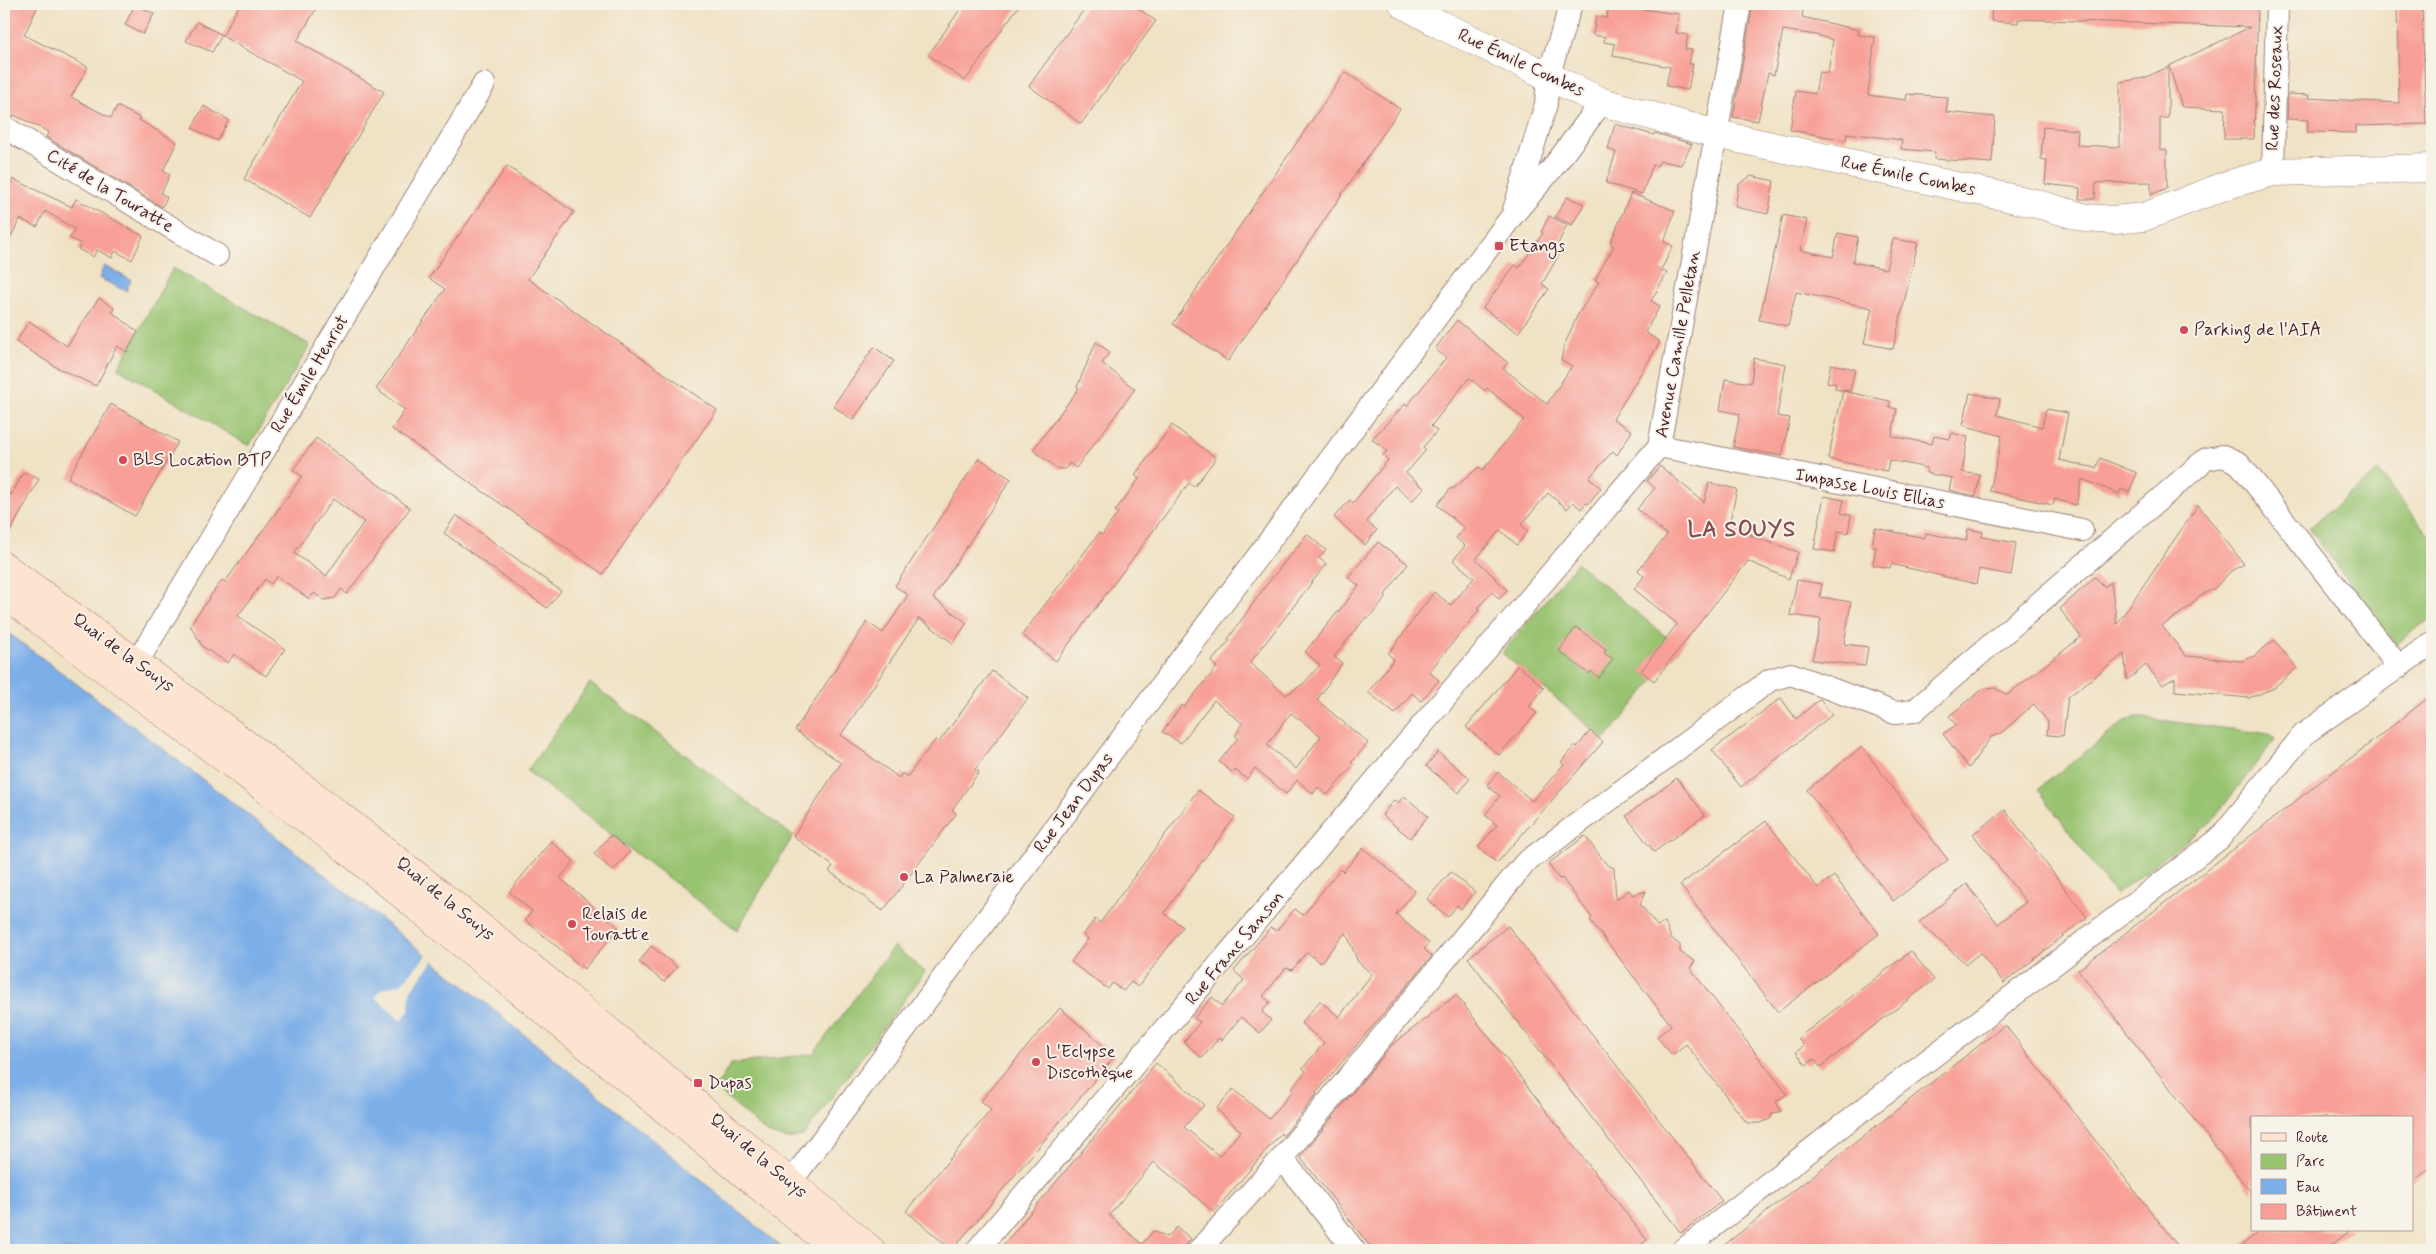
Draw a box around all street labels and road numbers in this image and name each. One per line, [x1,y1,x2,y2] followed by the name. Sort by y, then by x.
[1454,23,1588,103] street label: Rue Émile Combes
[2261,25,2289,151] street label: Rue des Roseaux
[42,144,178,239] street label: Cité de la Touratte
[1839,150,1978,202] street label: Rue Émile Combes
[1650,248,1706,440] street label: Avenue Camille Pelletan
[265,310,355,438] street label: Rue Émile Henriot
[1793,463,1947,515] street label: Impasse Louis Ellias
[67,608,179,698] street label: Quai de la Souys
[1028,748,1120,858] street label: Rue Jean Dupas
[390,852,500,946] street label: Quai de la Souys
[1180,886,1290,1010] street label: Rue Franc Sanson
[704,1108,812,1204] street label: Quai de la Souys

